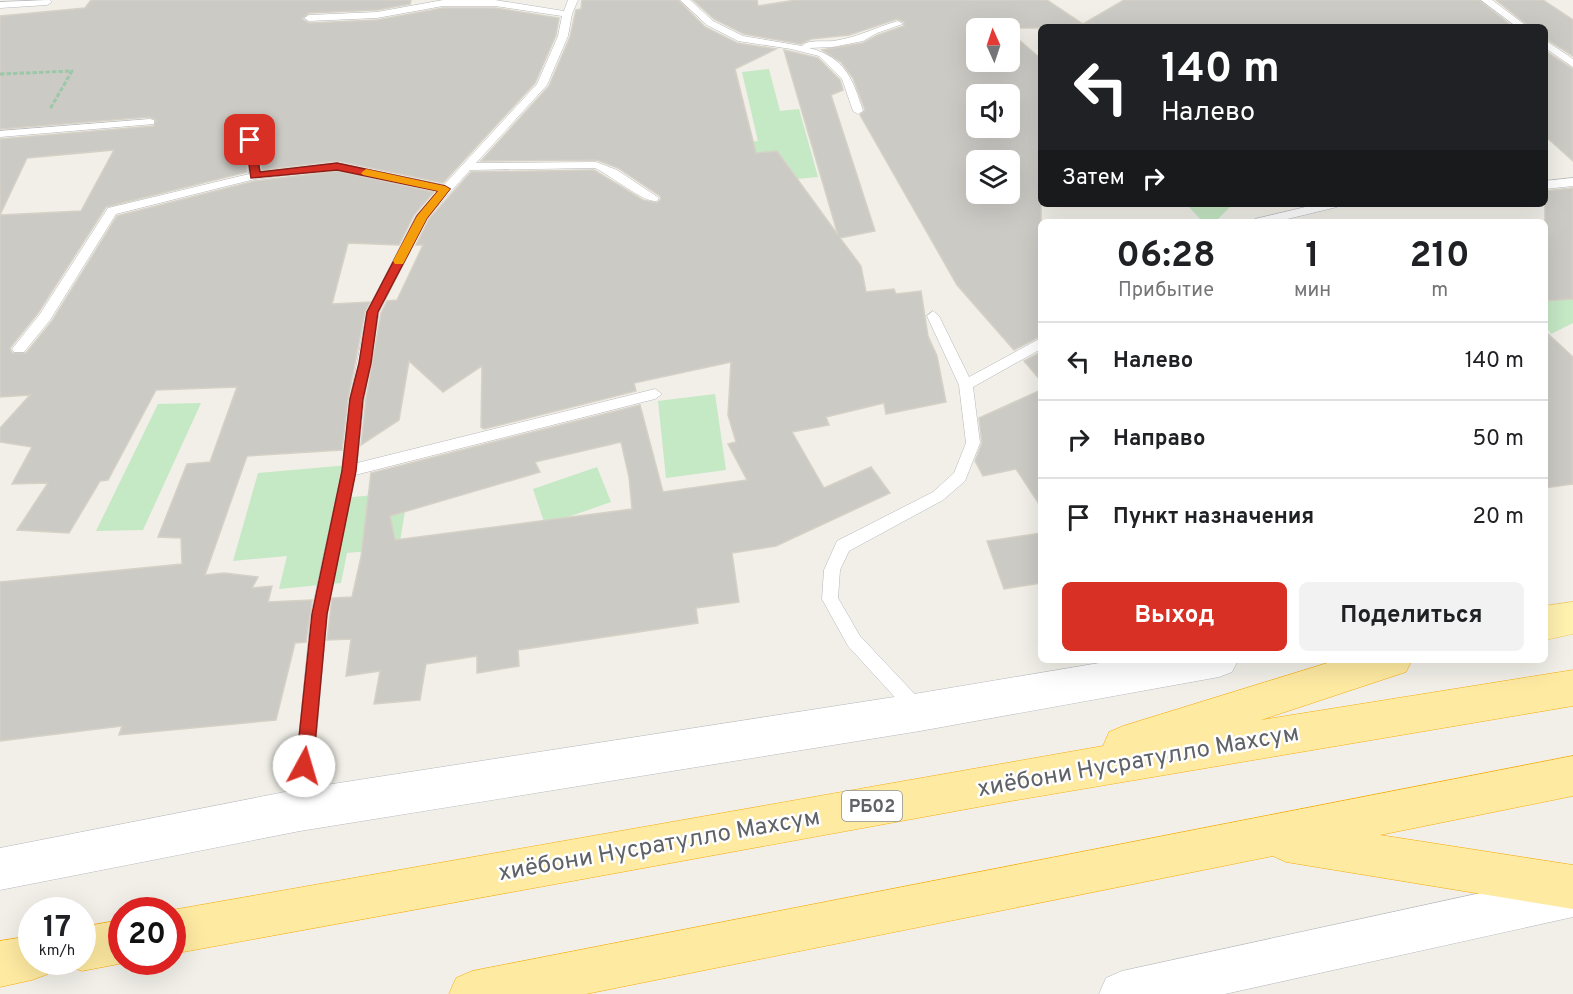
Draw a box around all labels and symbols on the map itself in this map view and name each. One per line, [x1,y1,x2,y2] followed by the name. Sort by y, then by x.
[966,18,1020,72] north arrow
[224,114,275,165] pin
[975,719,1302,805] street label: хиёбони Нусратулло Махсум
[272,734,336,798] position arrow
[842,791,902,821] road number: РБ02
[496,803,823,889] street label: хиёбони Нусратулло Махсум
[108,897,186,975] speed limit sign: 20

